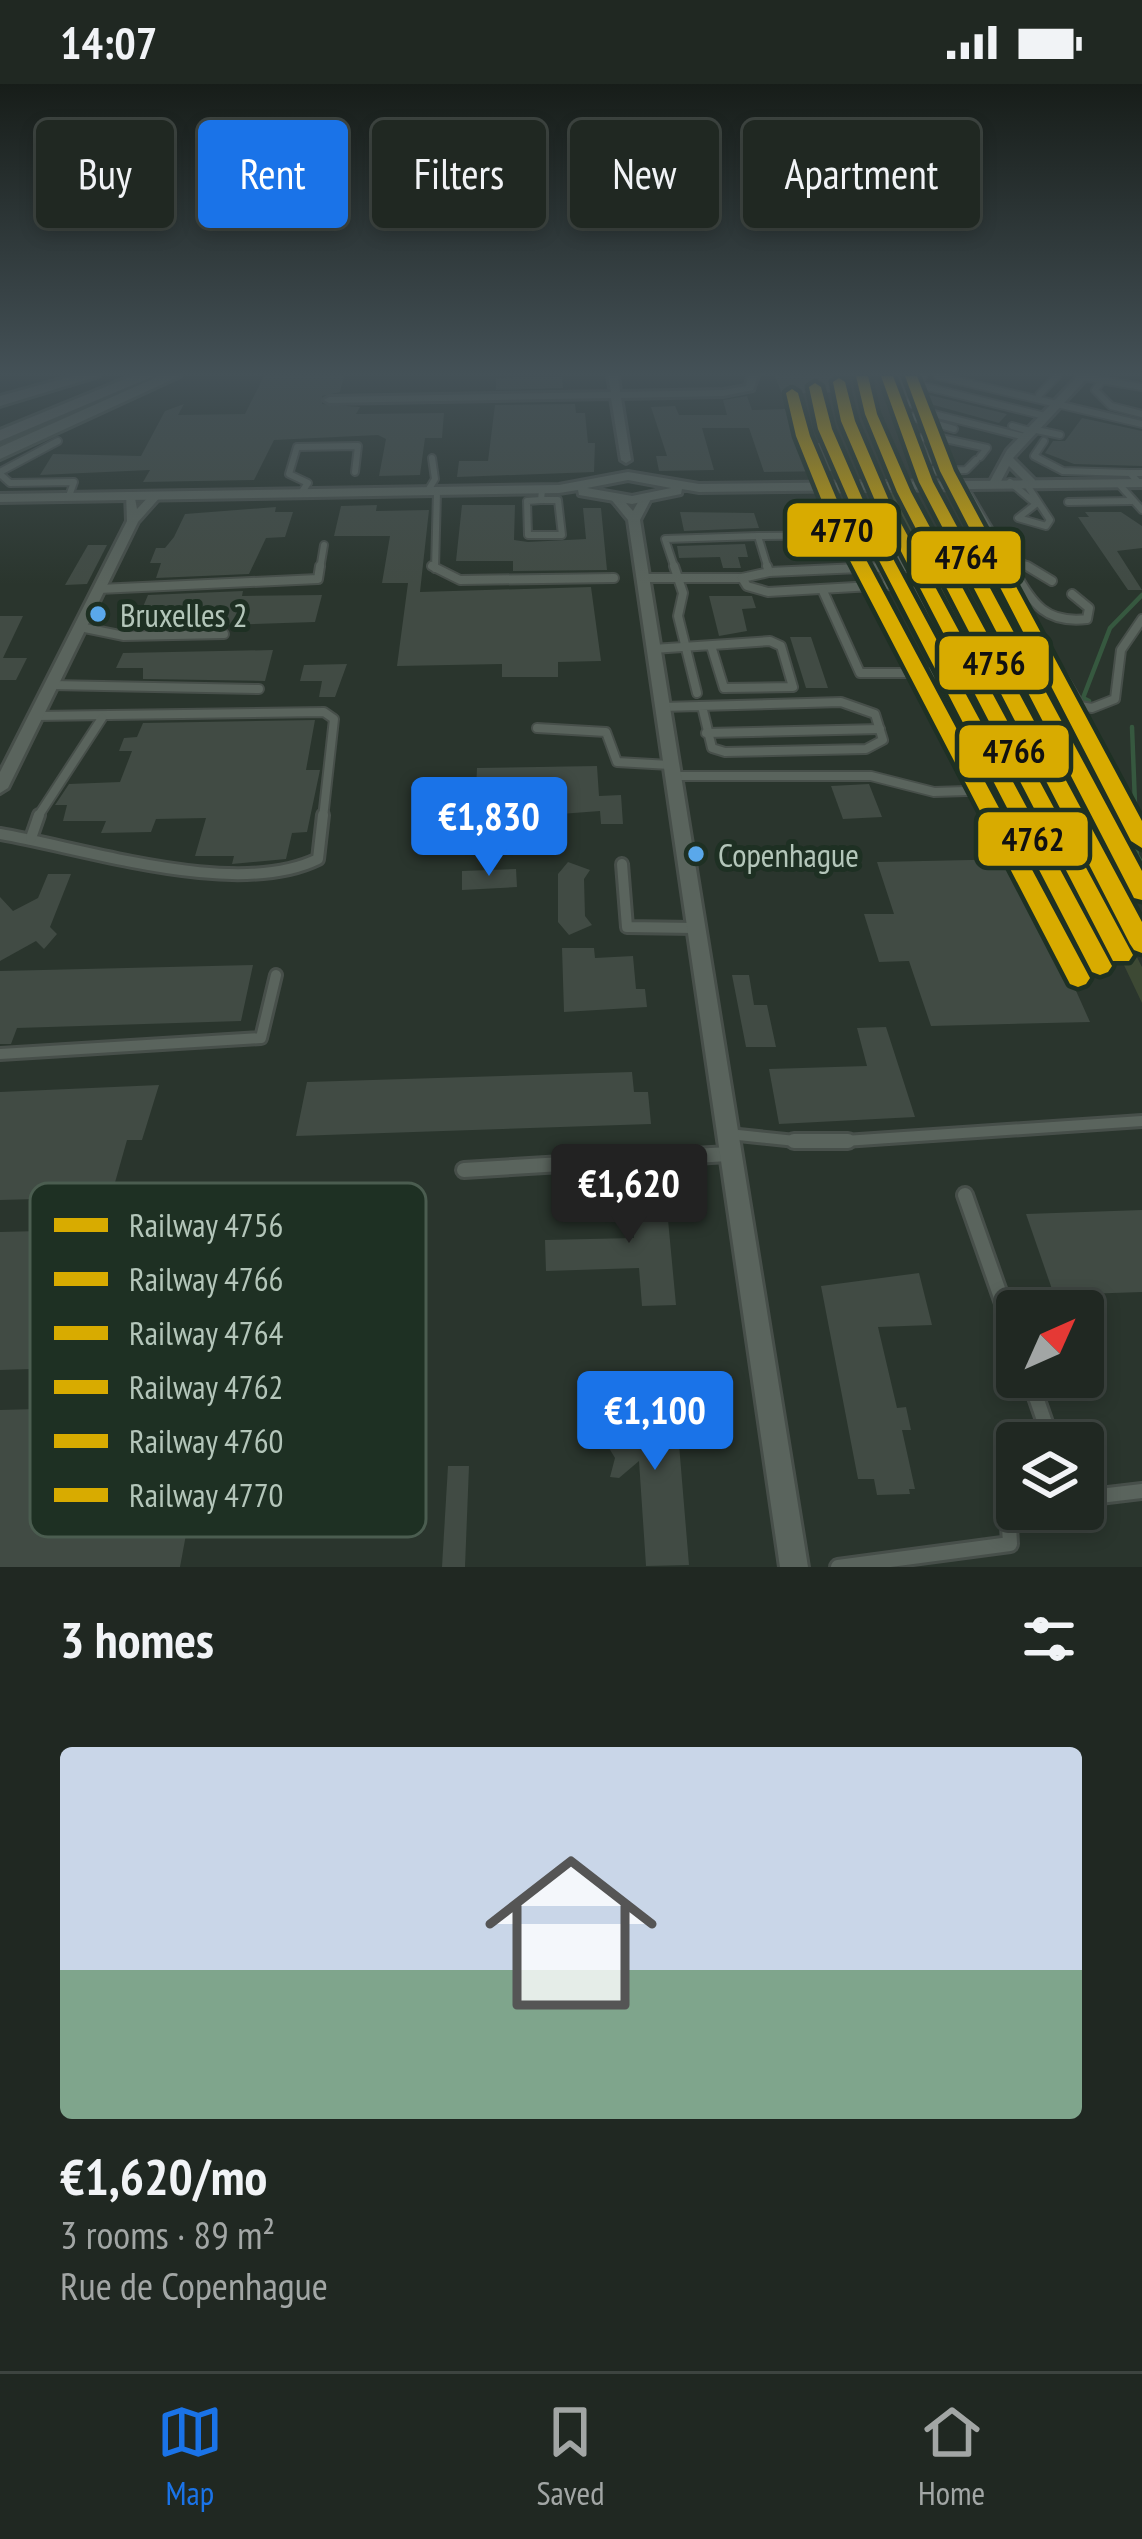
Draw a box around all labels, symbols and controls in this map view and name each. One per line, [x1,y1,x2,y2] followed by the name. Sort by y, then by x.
[60,13,157,71] text: 14:07
[36,120,174,228] chip: Buy
[198,120,348,228] chip: Rent
[372,120,546,228] chip: Filters
[570,120,719,228] chip: New
[743,120,980,228] chip: Apartment
[785,501,899,559] line badge: 4770
[810,508,874,551] text: 4770
[909,529,1023,586] line badge: 4764
[934,535,998,578] text: 4764
[120,593,248,636] place label: Bruxelles 2
[87,603,109,625] marker: Bruxelles 2
[937,634,1051,692] line badge: 4756
[962,641,1026,684] text: 4756
[957,723,1071,780] line badge: 4766
[982,729,1046,772] text: 4766
[391,777,587,879] pin: €1,830
[438,790,540,841] text: €1,830
[976,810,1090,868] line badge: 4762
[1001,817,1065,860] text: 4762
[718,833,859,876] place label: Copenhague
[685,843,707,865] marker: Copenhague
[531,1144,727,1246] pin: €1,620
[578,1157,680,1208] text: €1,620
[30,1183,426,1537] legend
[129,1203,283,1246] text: Railway 4756
[129,1257,283,1300] text: Railway 4766
[996,1290,1104,1398] north arrow
[996,1290,1104,1530] map controls
[129,1311,284,1354] text: Railway 4764
[129,1365,283,1408] text: Railway 4762
[557,1371,753,1473] pin: €1,100
[604,1384,706,1435] text: €1,100
[129,1419,283,1462] text: Railway 4760
[996,1422,1104,1530] button: layers
[129,1473,283,1516] text: Railway 4770
[60,1606,214,1672] text: 3 homes
[1016,1606,1082,1672] icon: filters
[463,1825,679,2041] icon: home
[60,2143,267,2209] text: €1,620/mo
[60,2209,275,2260] text: 3 rooms · 89 m²
[60,2260,328,2311] text: Rue de Copenhague
[157,2399,223,2514] tab: Map
[536,2399,604,2514] tab: Saved
[918,2399,985,2514] tab: Home

